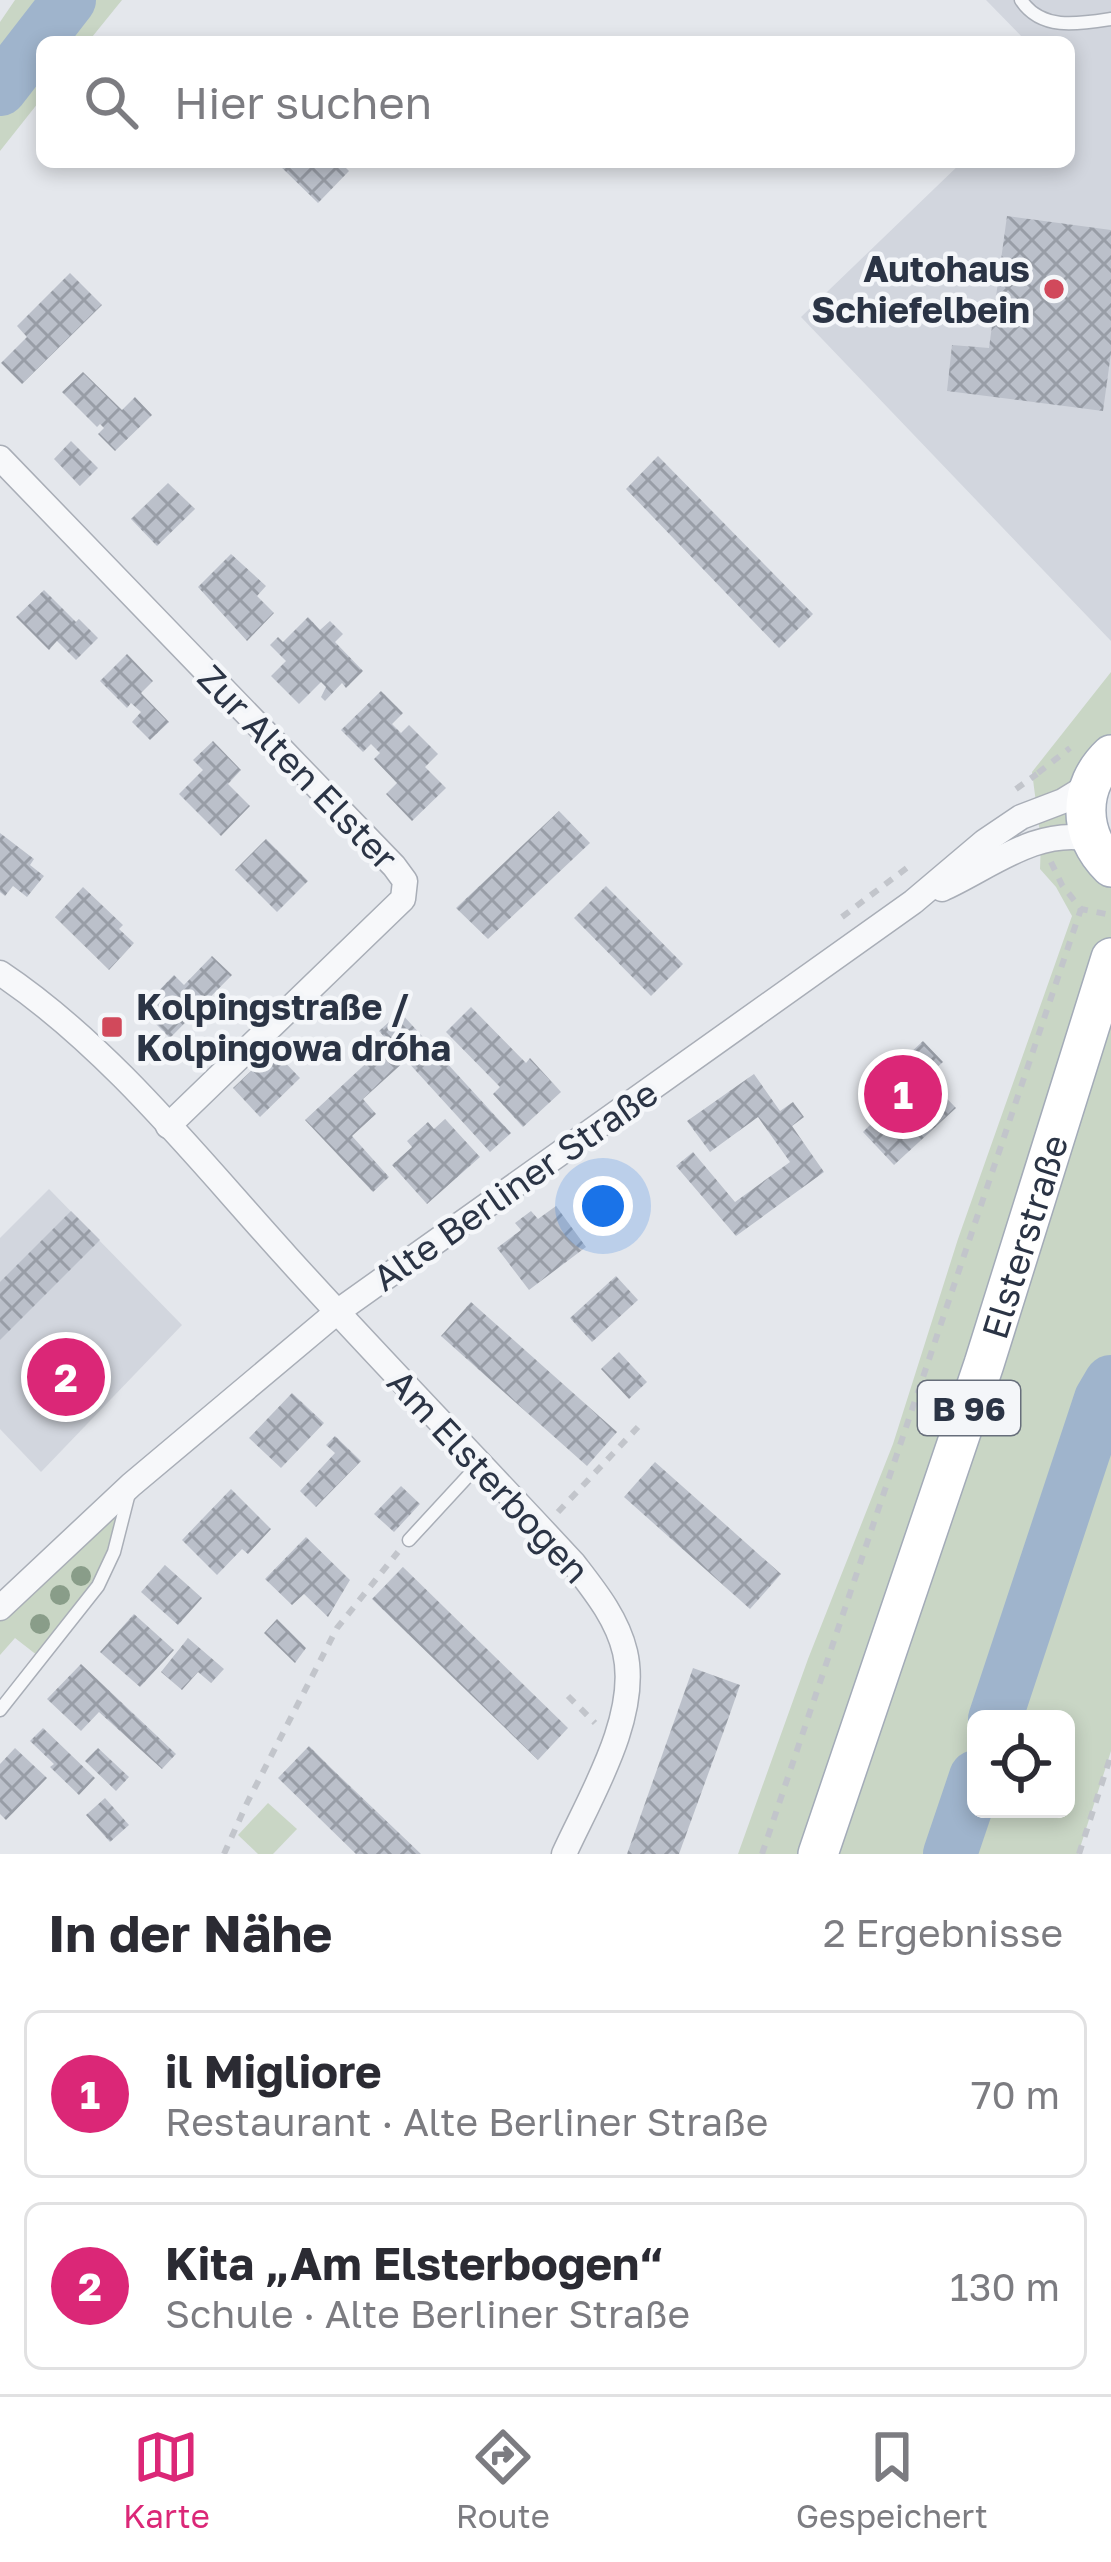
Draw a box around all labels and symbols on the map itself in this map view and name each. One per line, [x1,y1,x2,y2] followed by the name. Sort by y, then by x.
[811,247,1030,331] place label: Autohaus Schiefelbein
[1041,276,1067,302] marker: Autohaus Schiefelbein
[189,656,407,878] street label: Zur Alten Elster
[136,985,451,1069] place label: Kolpingstraße / Kolpingowa dróha
[99,1014,125,1040] marker: Kolpingstraße / Kolpingowa dróha
[864,1049,942,1139] pin: 1
[365,1071,665,1299] street label: Alte Berliner Straße
[972,1129,1076,1344] street label: Elsterstraße
[573,1176,633,1236] your location
[27,1332,105,1422] pin: 2
[379,1360,599,1592] street label: Am Elsterbogen
[918,1381,1020,1435] road number: B 96

